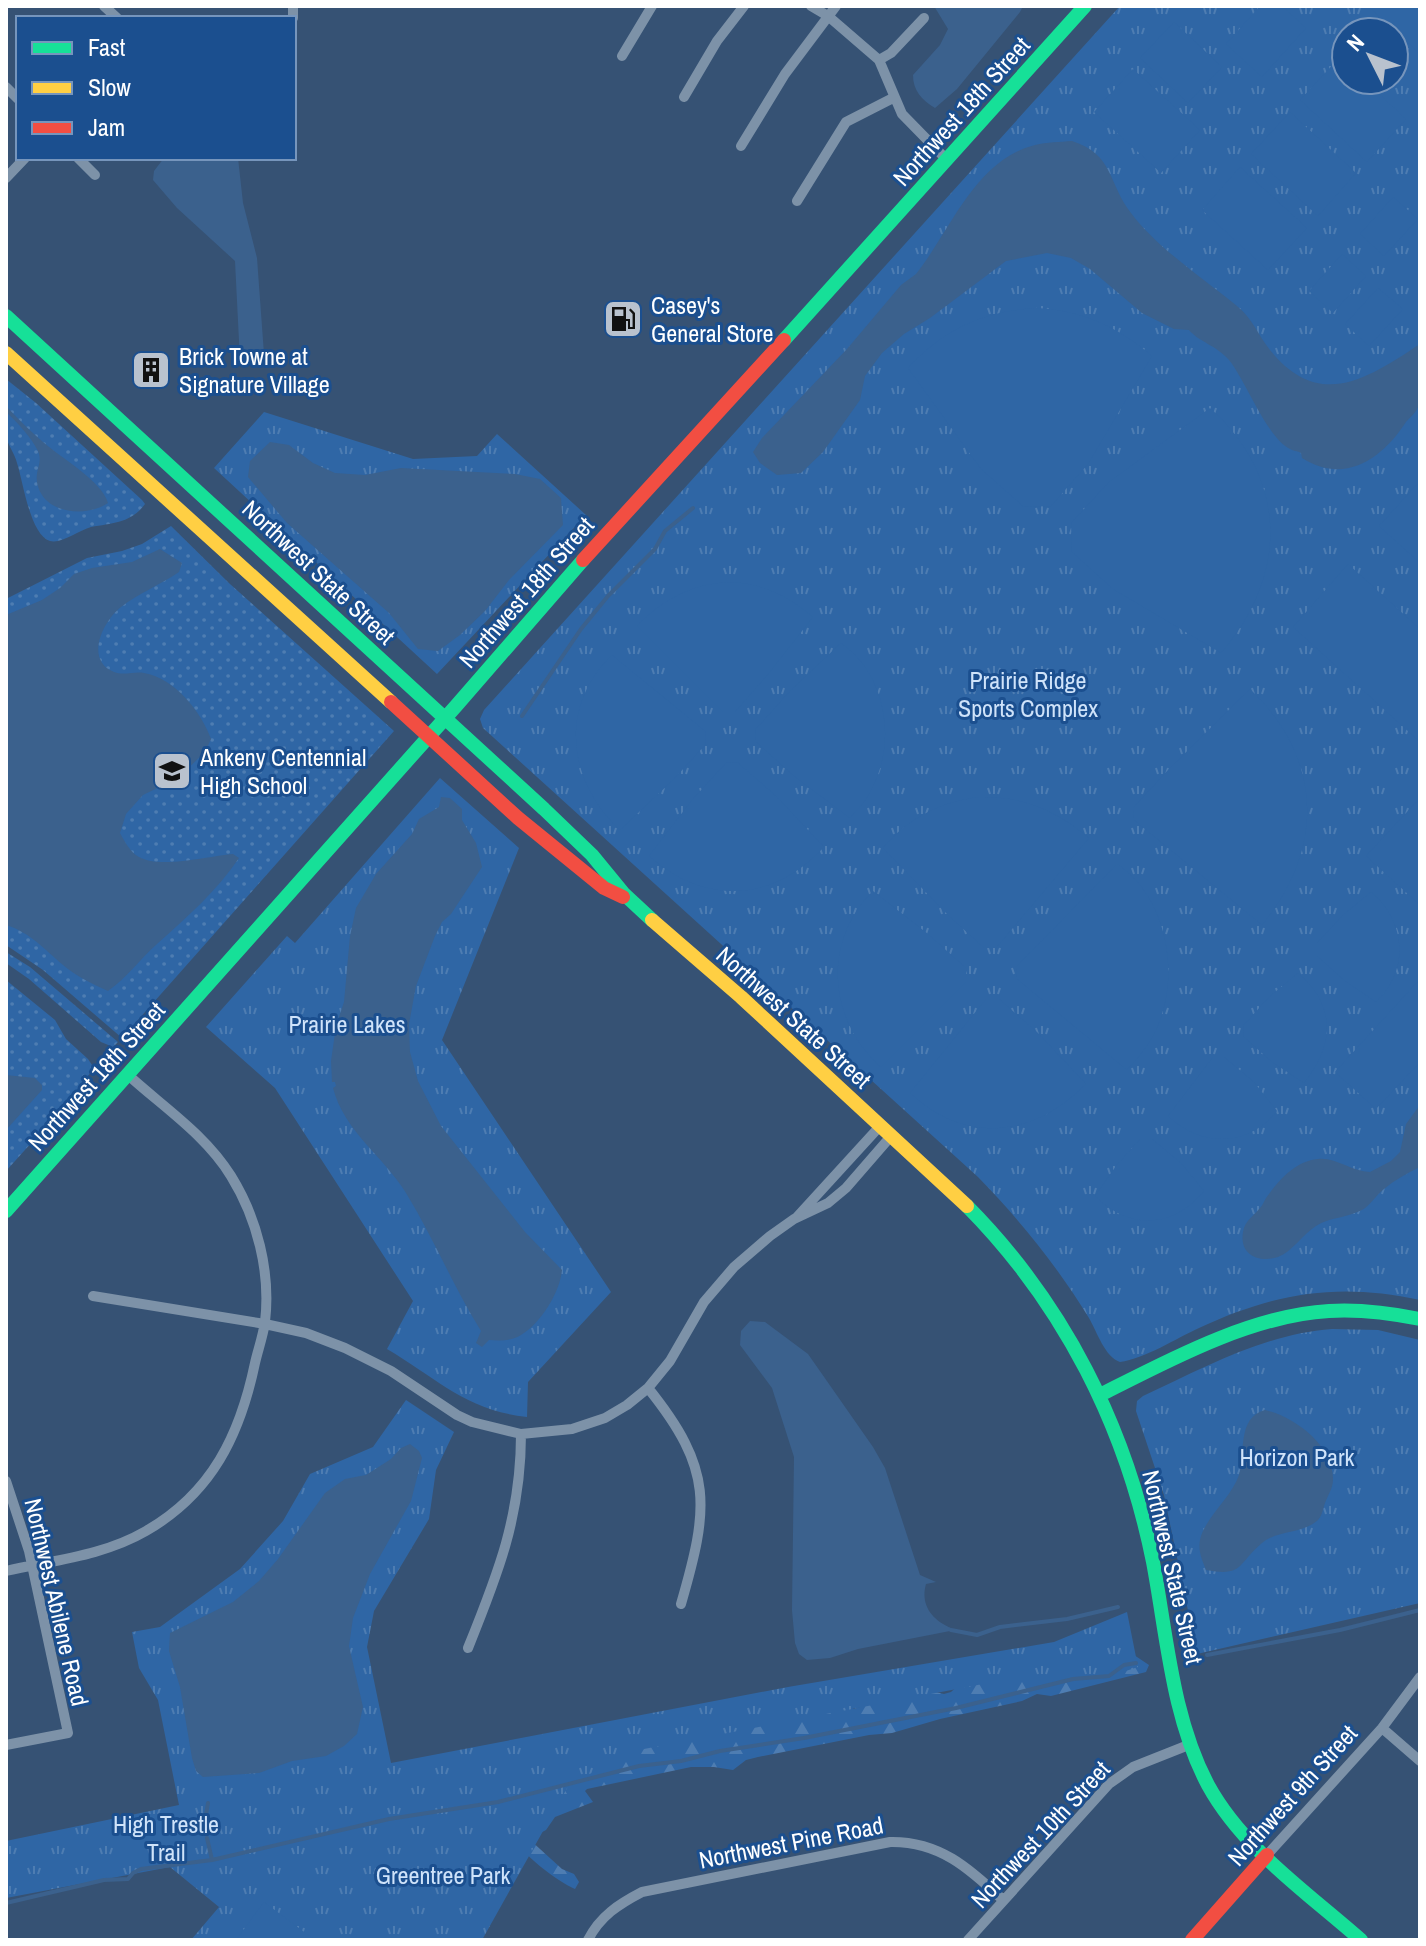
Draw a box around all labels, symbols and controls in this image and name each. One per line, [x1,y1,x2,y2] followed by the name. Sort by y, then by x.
[16,16,296,160] legend
[1330,16,1410,96] north arrow
[1340,28,1371,57] text: N
[885,29,1037,192] street label: Northwest 18th Street
[88,31,126,63] text: Fast
[88,71,131,103] text: Slow
[88,111,125,143] text: Jam
[651,289,774,349] place label: Casey's General Store
[602,298,644,340] fuel station icon: Casey's General Store
[179,340,330,400] place label: Brick Towne at Signature Village
[130,349,172,391] building icon: Brick Towne at Signature Village
[236,493,403,652] street label: Northwest State Street
[451,509,601,674] street label: Northwest 18th Street
[958,664,1098,724] park label: Prairie Ridge Sports Complex
[199,741,366,801] place label: Ankeny Centennial High School
[151,750,193,792] school or university icon: Ankeny Centennial High School
[710,939,879,1095] street label: Northwest State Street
[20,994,172,1157] street label: Northwest 18th Street
[288,1008,406,1040] park label: Prairie Lakes
[1240,1441,1355,1473] park label: Horizon Park
[1135,1467,1211,1668] street label: Northwest State Street
[18,1495,96,1709] street label: Northwest Abilene Road
[1220,1717,1364,1872] street label: Northwest 9th Street
[963,1753,1117,1915] street label: Northwest 10th Street
[113,1808,219,1868] park label: High Trestle Trail
[696,1808,886,1876] street label: Northwest Pine Road
[376,1859,510,1891] park label: Greentree Park

